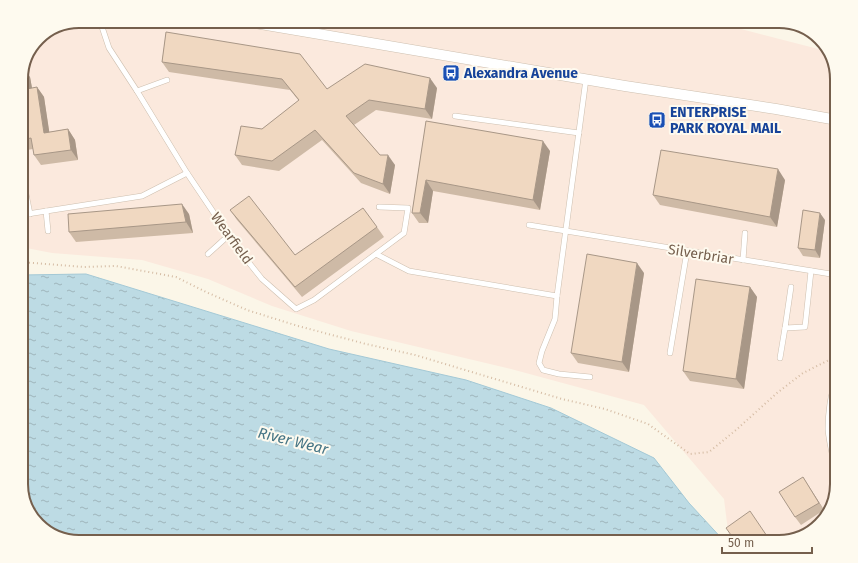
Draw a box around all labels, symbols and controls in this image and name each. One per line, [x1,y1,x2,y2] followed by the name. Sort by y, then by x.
[441,63,461,83] bus stop icon: Alexandra Avenue
[463,65,578,82] place label: Alexandra Avenue
[670,104,781,137] place label: ENTERPRISE PARK ROYAL MAIL
[647,110,667,130] bus stop icon: ENTERPRISE PARK ROYAL MAIL
[207,209,256,268] street label: Wearfield
[667,241,735,268] street label: Silverbriar
[256,424,331,459] water label: River Wear
[722,529,812,555] scale bar
[728,536,754,550] text: 50 m

